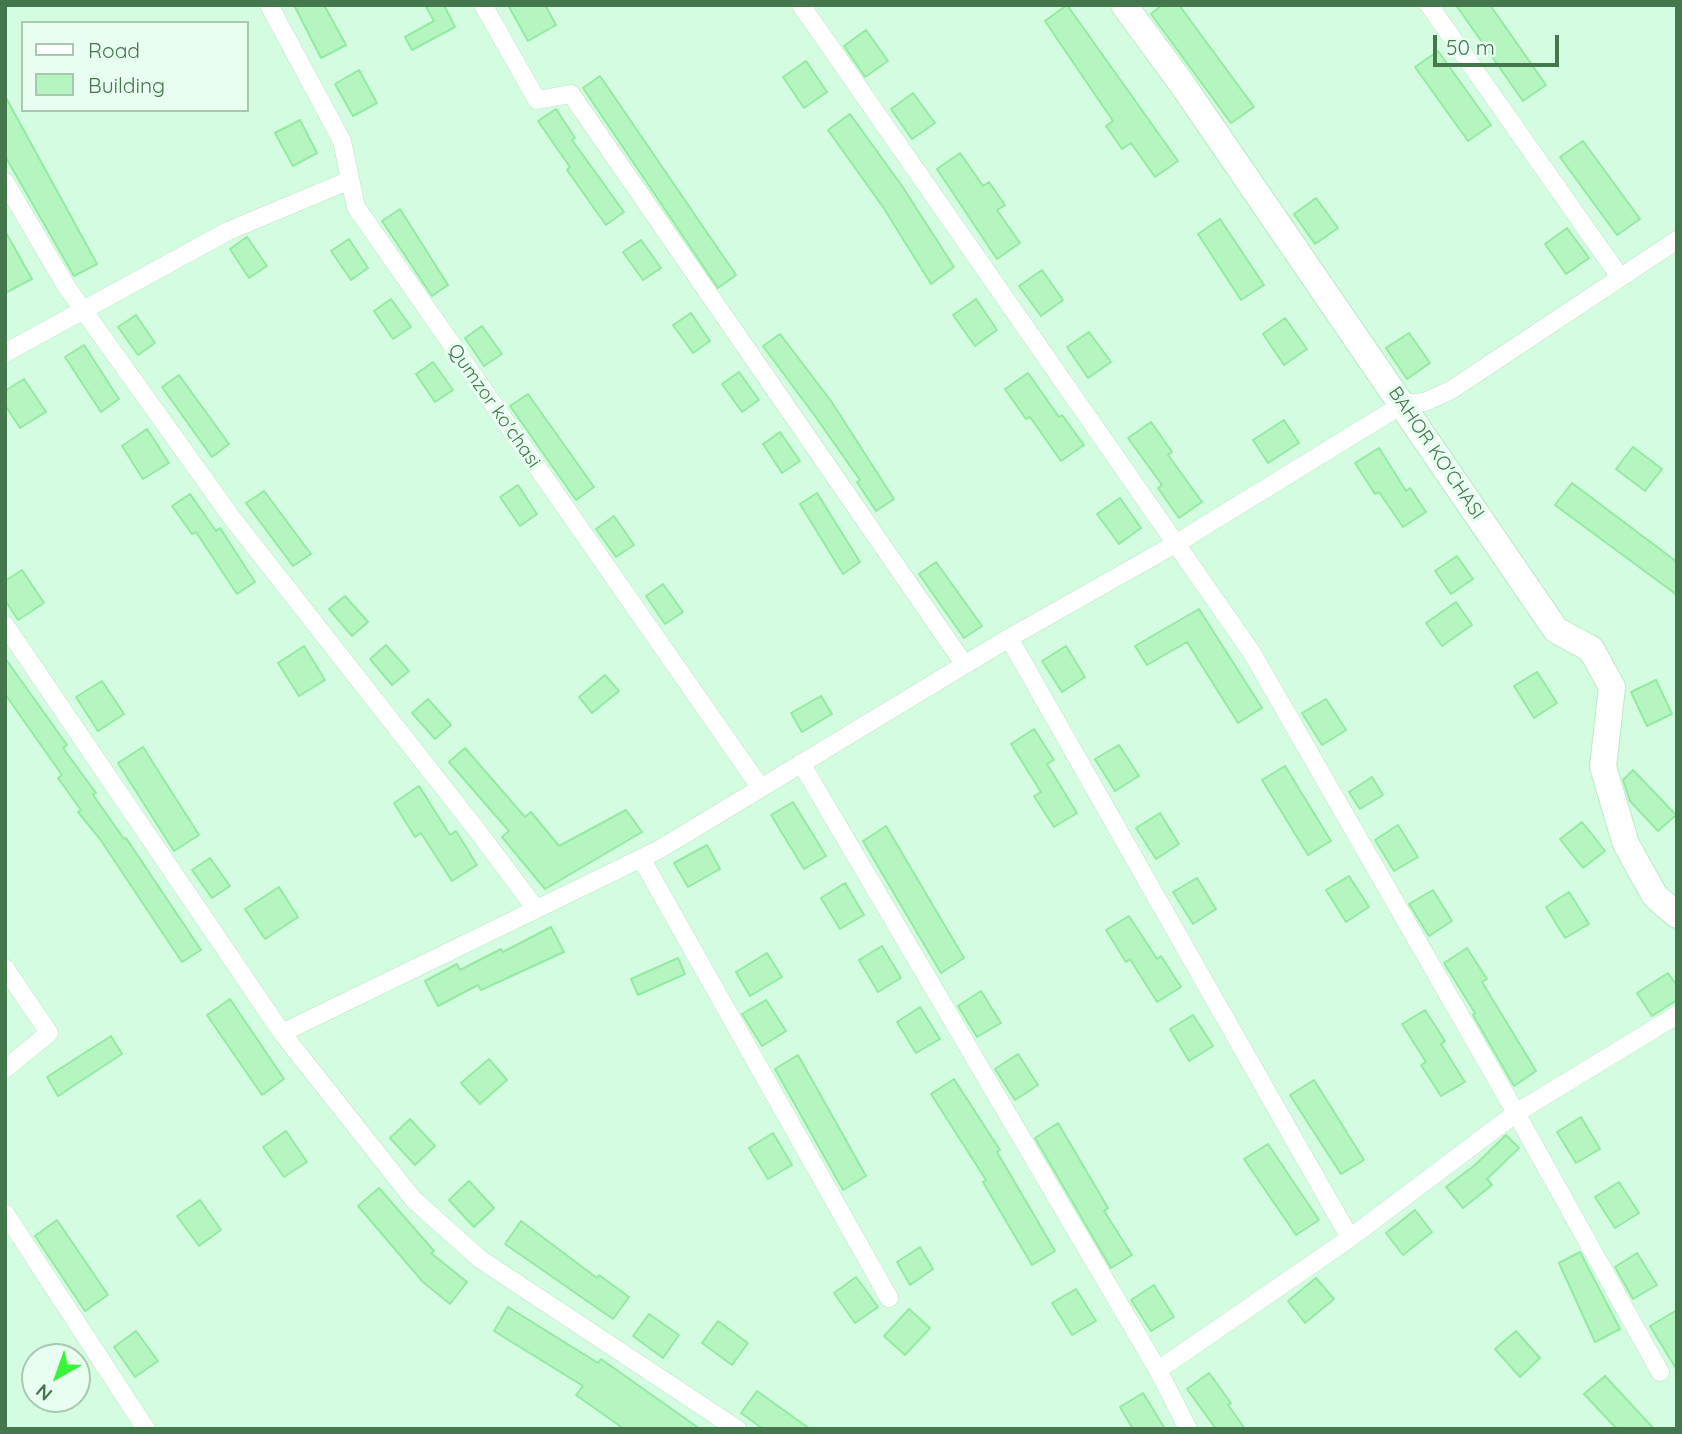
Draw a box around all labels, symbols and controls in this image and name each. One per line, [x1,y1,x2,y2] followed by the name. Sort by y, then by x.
[21,21,248,112] legend
[1437,21,1563,65] scale bar
[1446,34,1495,60] text: 50 m
[88,37,140,63] text: Road
[88,72,165,98] text: Building
[443,340,545,472] street label: Qumzor ko'chasi
[1383,382,1489,524] street label: BAHOR KO'CHASI
[21,1343,91,1413] north arrow
[31,1379,57,1406] text: N

